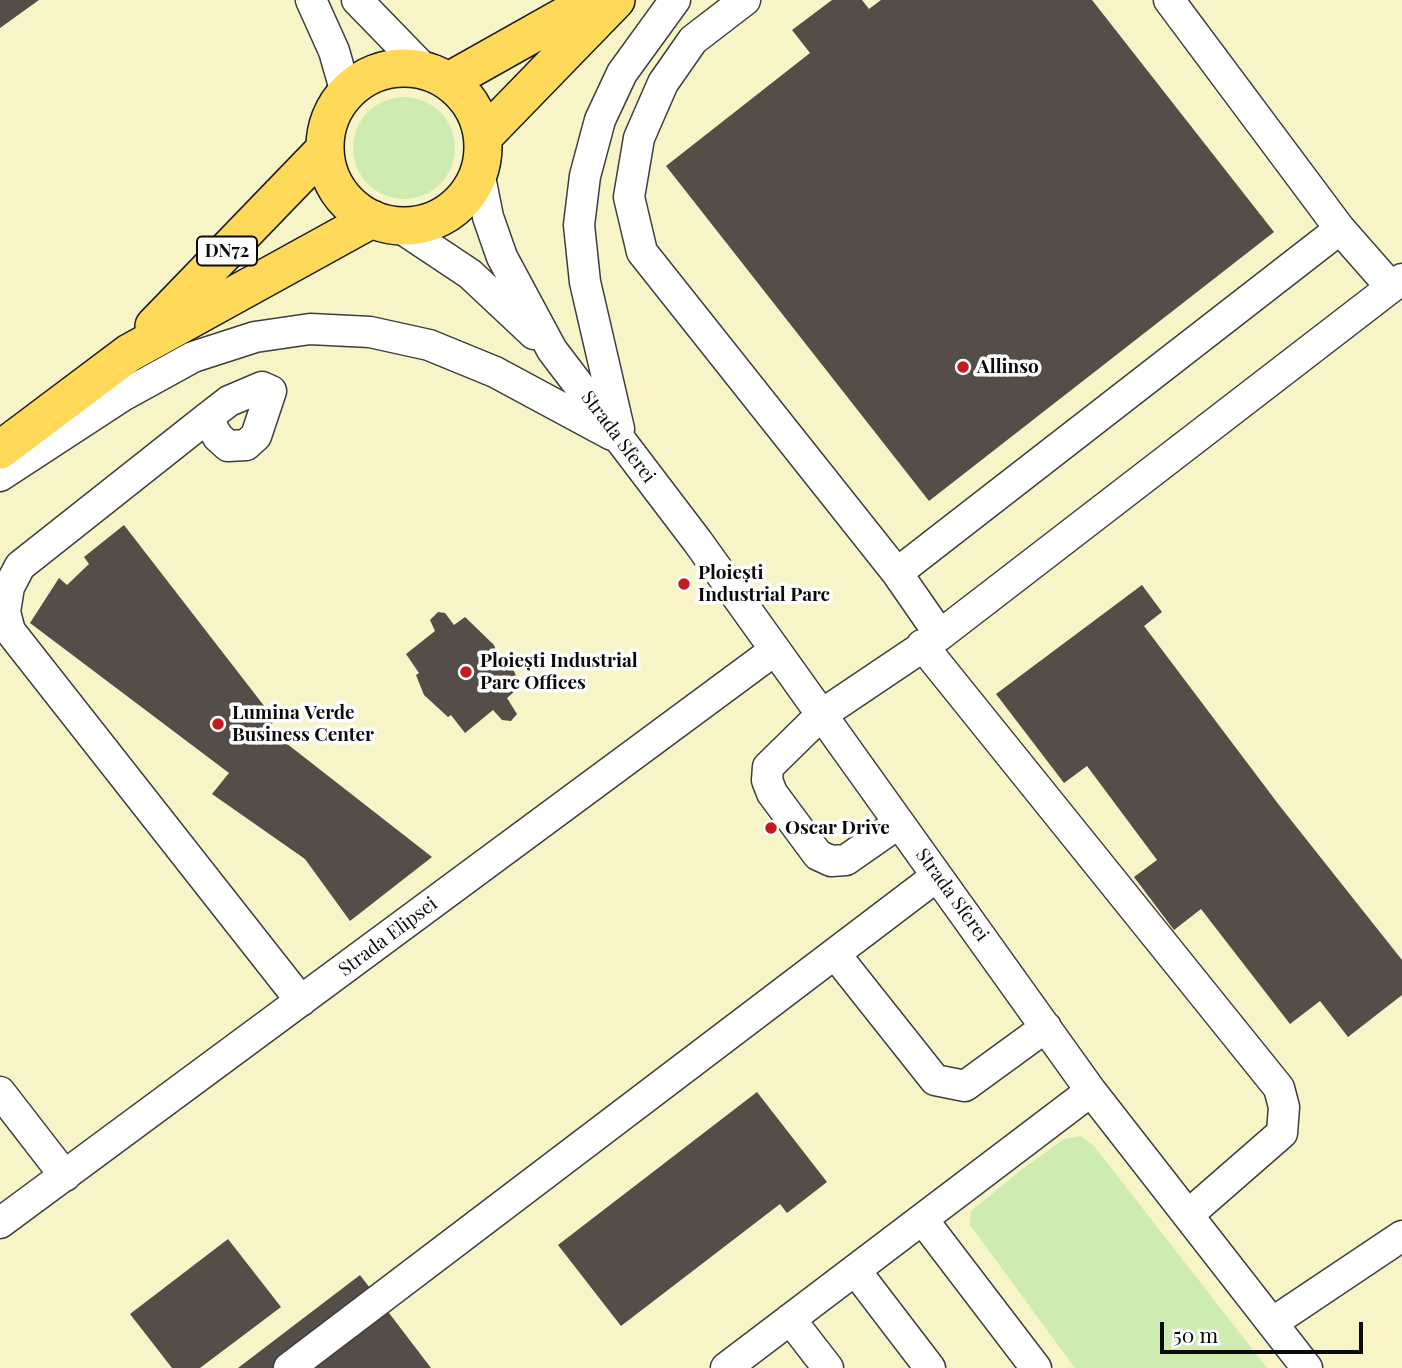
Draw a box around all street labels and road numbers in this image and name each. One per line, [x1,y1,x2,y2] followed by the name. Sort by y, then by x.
[197,236,257,265] road number: DN72
[576,387,660,487] street label: Strada Sferei
[911,844,993,946] street label: Strada Sferei
[334,893,442,981] street label: Strada Elipsei

